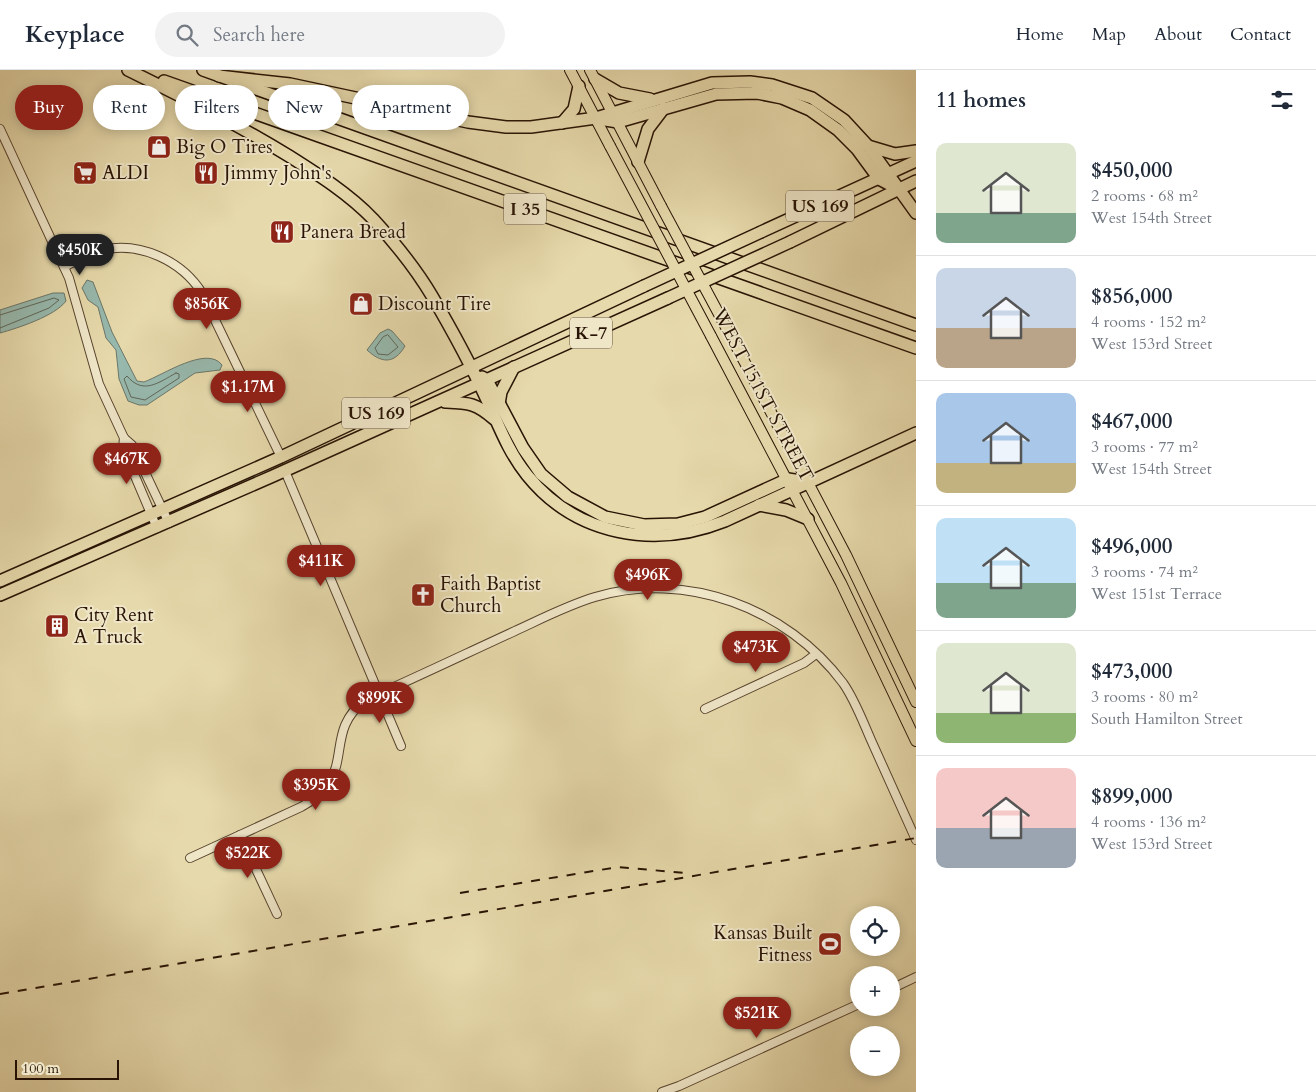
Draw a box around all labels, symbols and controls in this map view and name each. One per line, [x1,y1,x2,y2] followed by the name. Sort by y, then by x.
[155,12,505,57] search box
[25,18,125,51] text: Keyplace
[173,21,201,49] icon: search
[213,22,305,48] text: Search here
[1016,22,1064,47] text: Home
[1092,22,1126,47] text: Map
[1154,22,1202,47] text: About
[1230,22,1291,47] text: Contact
[15,85,83,130] chip: Buy
[93,85,165,130] chip: Rent
[175,85,258,130] chip: Filters
[268,85,342,130] chip: New
[352,85,469,130] chip: Apartment
[936,86,1026,115] text: 11 homes
[1268,86,1296,114] icon: filters
[146,134,172,160] shop icon: Big O Tires
[176,134,273,160] place label: Big O Tires
[1091,156,1172,185] text: $450,000
[72,160,98,186] supermarket icon: ALDI
[102,160,149,186] place label: ALDI
[193,160,219,186] restaurant icon: Jimmy John's
[221,160,332,186] place label: Jimmy John's
[976,163,1036,223] icon: home
[1091,185,1198,207] text: 2 rooms · 68 m²
[786,190,854,222] road number: US 169
[504,194,546,224] road number: I 35
[1091,207,1212,229] text: West 154th Street
[269,219,295,245] restaurant icon: Panera Bread
[300,219,406,245] place label: Panera Bread
[45,234,115,276] pin: $450K
[57,239,103,261] text: $450K
[1091,282,1172,311] text: $856,000
[172,288,242,330] pin: $856K
[976,288,1036,348] icon: home
[348,291,374,317] shop icon: Discount Tire
[378,291,491,317] place label: Discount Tire
[184,293,230,315] text: $856K
[706,303,820,486] street label: WEST 151ST STREET
[1091,311,1206,333] text: 4 rooms · 152 m²
[570,318,612,348] road number: K-7
[1091,333,1212,355] text: West 153rd Street
[207,370,289,413] pin: $1.17M
[222,376,274,398] text: $1.17M
[342,398,410,428] road number: US 169
[1091,407,1172,436] text: $467,000
[976,413,1036,473] icon: home
[1091,436,1198,458] text: 3 rooms · 77 m²
[92,442,162,485] pin: $467K
[104,448,150,470] text: $467K
[1091,458,1212,480] text: West 154th Street
[1091,532,1172,561] text: $496,000
[976,538,1036,598] icon: home
[286,544,356,587] pin: $411K
[298,550,344,572] text: $411K
[613,558,683,601] pin: $496K
[1091,561,1198,583] text: 3 rooms · 74 m²
[625,564,671,586] text: $496K
[440,571,541,619] place label: Faith Baptist Church
[410,582,436,608] church icon: Faith Baptist Church
[1091,583,1222,605] text: West 151st Terrace
[74,602,154,650] place label: City Rent A Truck
[44,613,70,639] building icon: City Rent A Truck
[721,630,791,673] pin: $473K
[733,636,779,658] text: $473K
[1091,657,1172,686] text: $473,000
[976,663,1036,723] icon: home
[345,682,415,724] pin: $899K
[1091,686,1198,708] text: 3 rooms · 80 m²
[357,687,403,709] text: $899K
[1091,708,1243,730] text: South Hamilton Street
[281,768,351,811] pin: $395K
[293,774,339,796] text: $395K
[1091,782,1172,811] text: $899,000
[976,788,1036,848] icon: home
[1091,811,1206,833] text: 4 rooms · 136 m²
[1091,833,1212,855] text: West 153rd Street
[213,836,283,879] pin: $522K
[225,842,271,864] text: $522K
[850,906,900,1076] map controls
[850,906,900,956] button: locate
[713,920,812,968] place label: Kansas Built Fitness
[817,931,843,957] sports icon: Kansas Built Fitness
[850,966,900,1016] button: +
[722,996,792,1039] pin: $521K
[734,1002,780,1024] text: $521K
[850,1026,900,1076] button: −
[15,1057,119,1080] scale bar
[22,1059,59,1078] text: 100 m

